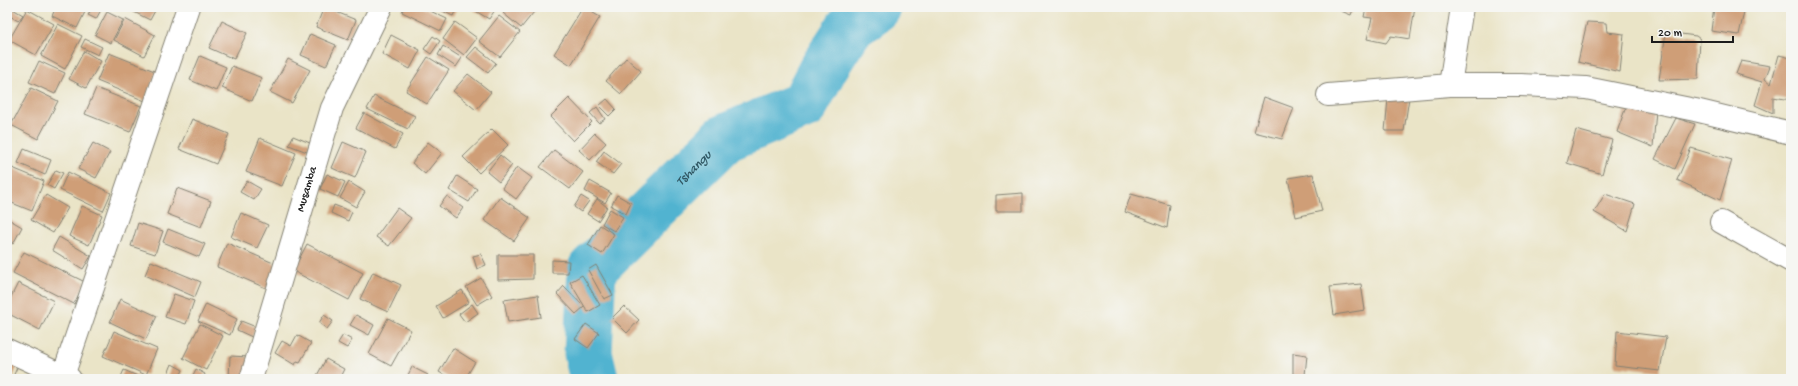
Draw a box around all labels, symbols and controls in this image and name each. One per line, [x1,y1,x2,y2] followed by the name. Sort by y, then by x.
[1652,18,1733,44] scale bar
[1658,27,1683,41] text: 20 m
[673,147,716,189] water label: Tshangu
[294,165,321,214] street label: Musamba

